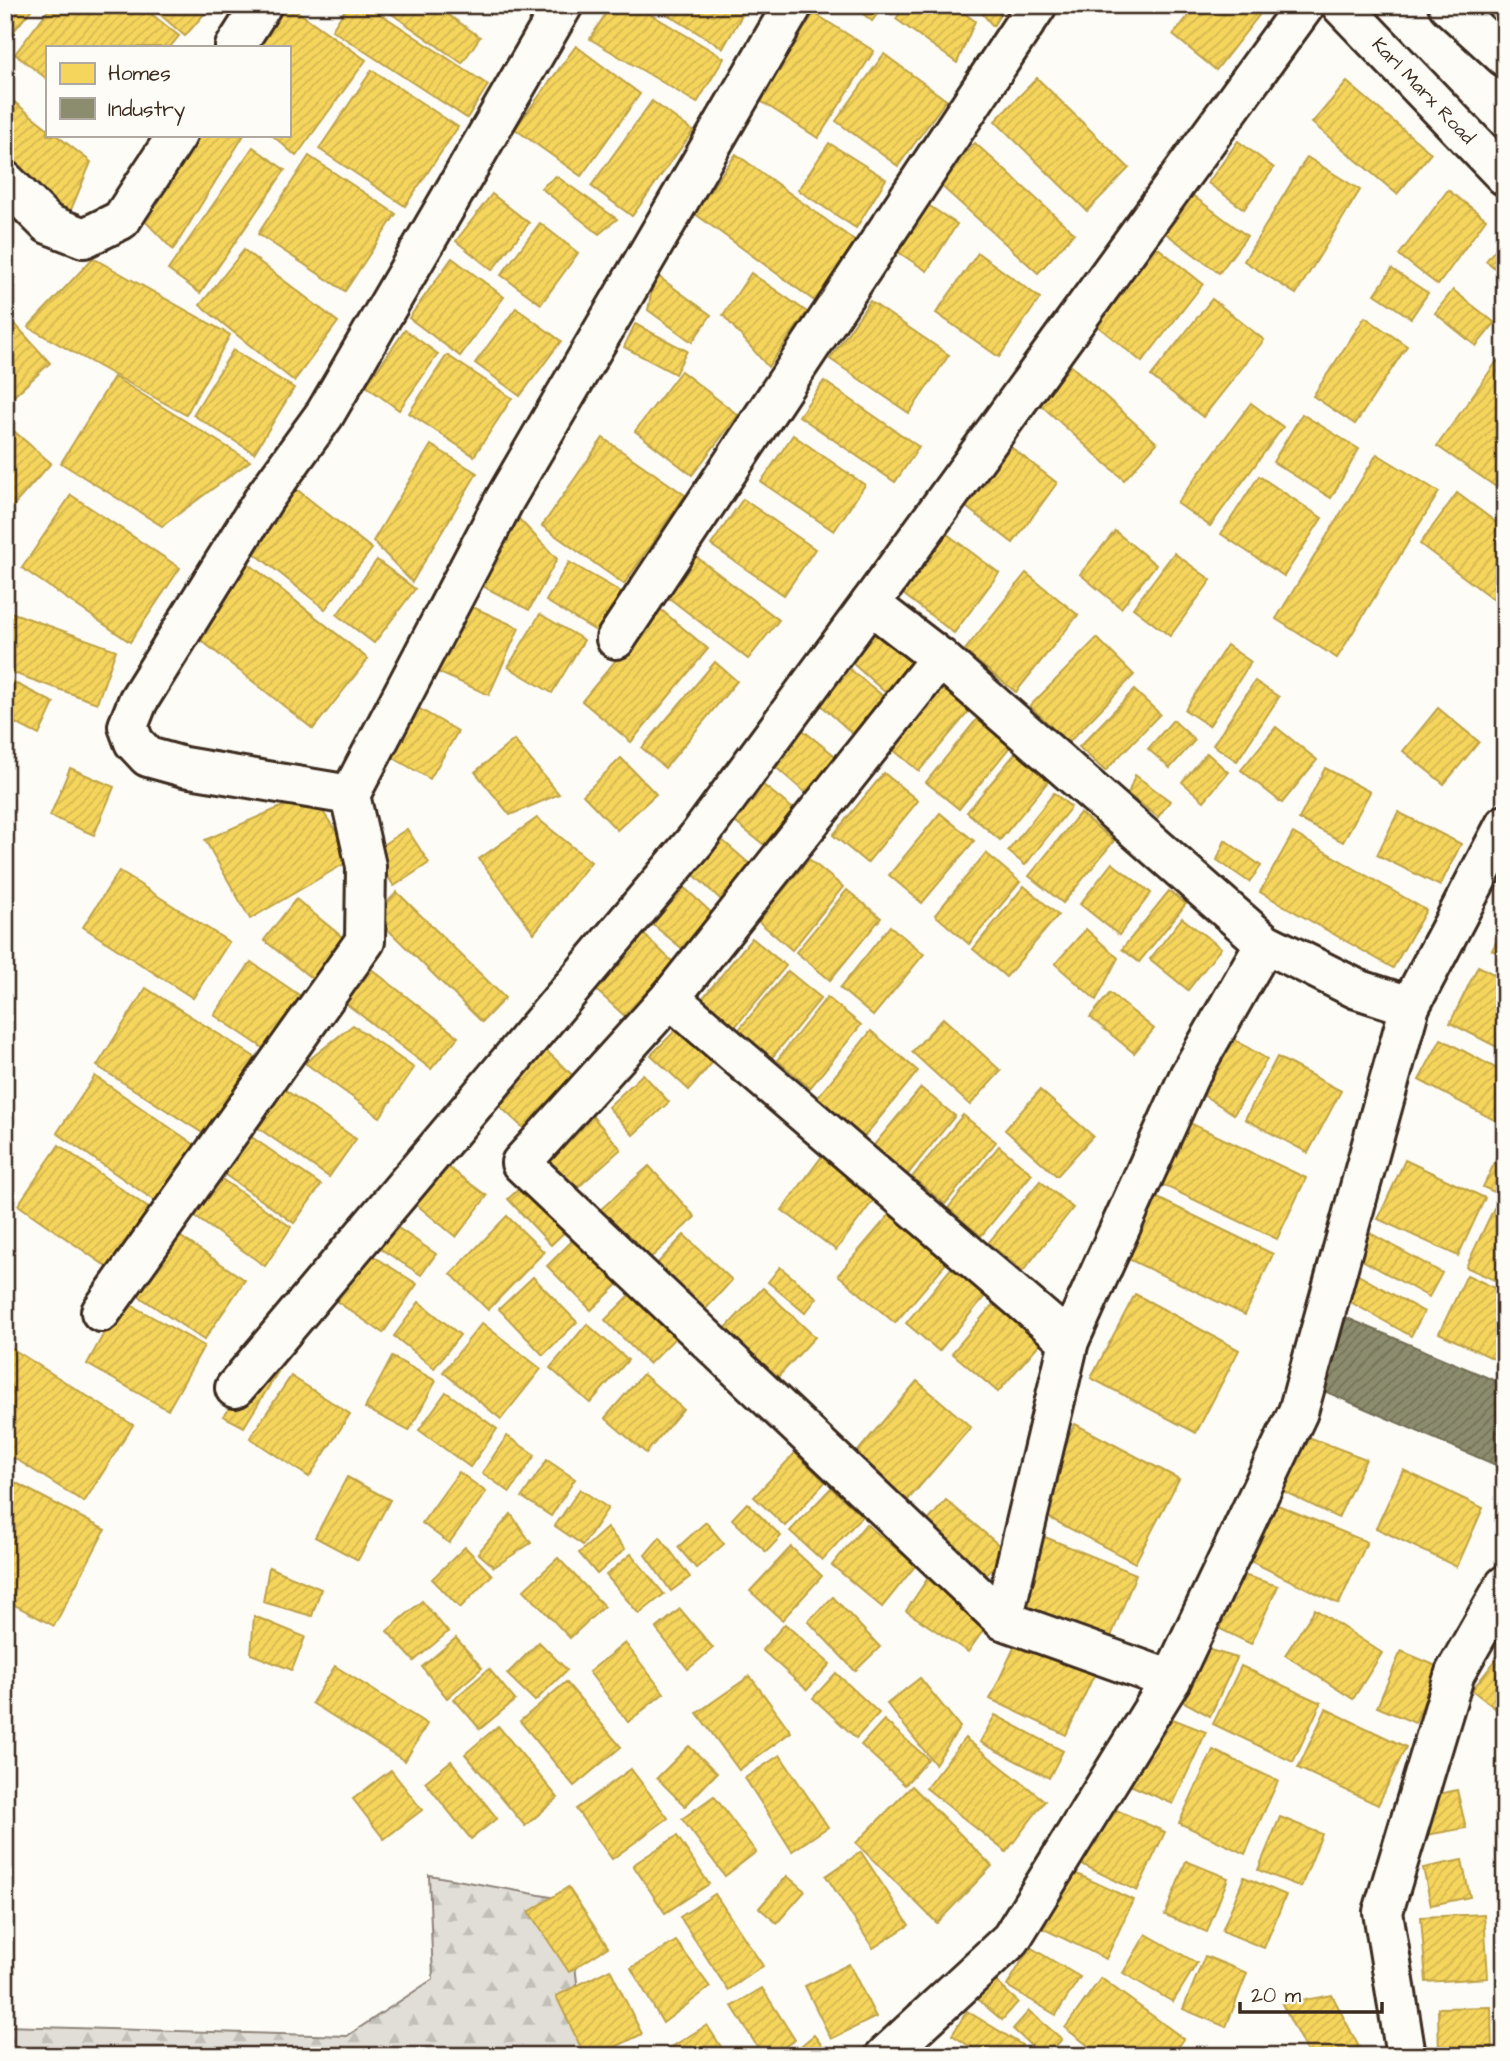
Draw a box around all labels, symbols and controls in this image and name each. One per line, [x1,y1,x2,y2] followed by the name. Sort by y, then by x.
[1366,32,1481,150] street label: Karl Marx Road
[46,46,290,136] legend
[108,59,171,88] text: Homes
[108,95,186,126] text: Industry
[1240,1970,1382,2014] scale bar
[1251,1981,1302,2010] text: 20 m

